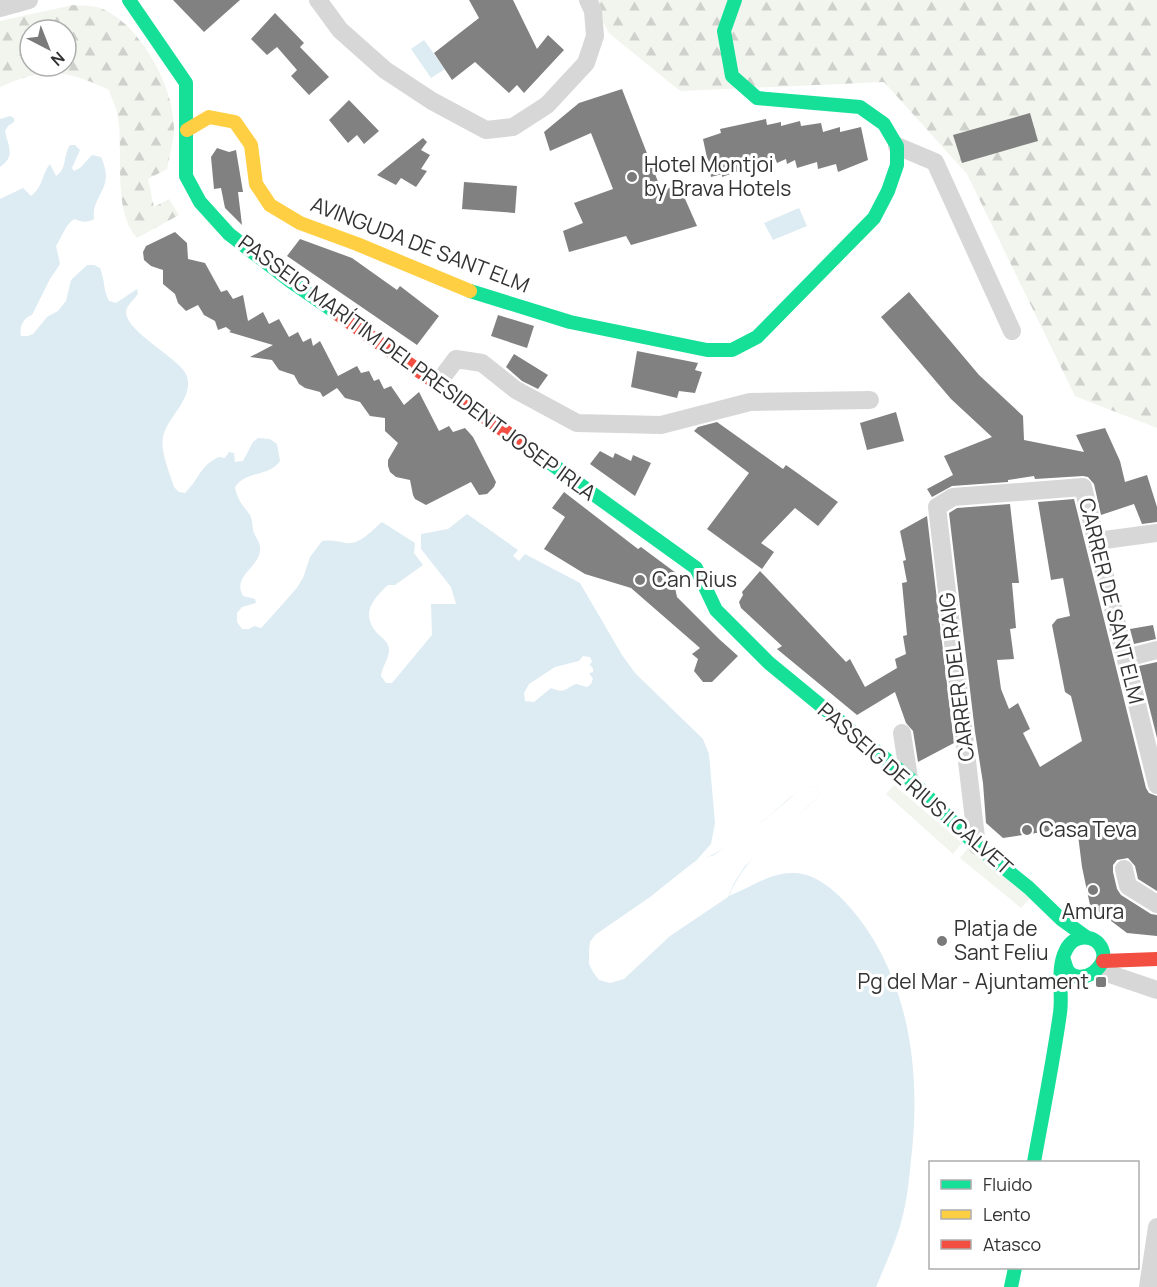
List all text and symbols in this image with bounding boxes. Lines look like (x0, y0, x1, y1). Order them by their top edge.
north arrow (18, 18, 78, 78)
text: N (46, 47, 70, 71)
place label: Hotel Montjoi by Brava Hotels (644, 150, 791, 202)
marker: Hotel Montjoi by Brava Hotels (625, 170, 639, 184)
street label: AVINGUDA DE SANT ELM (307, 189, 534, 299)
street label: PASSEIG MARÍTIM DEL PRESIDENT JOSEP IRLA (233, 228, 602, 507)
street label: CARRER DE SANT ELM (1073, 495, 1151, 707)
place label: Can Rius (652, 565, 737, 593)
marker: Can Rius (633, 573, 647, 587)
street label: CARRER DEL RAIG (932, 591, 980, 763)
street label: PASSEIG DE RIUS I CALVET (812, 696, 1019, 881)
place label: Casa Teva (1039, 815, 1137, 843)
marker: Casa Teva (1020, 823, 1034, 837)
marker: Amura (1086, 883, 1100, 897)
place label: Amura (1062, 897, 1124, 925)
place label: Platja de Sant Feliu (954, 914, 1049, 966)
marker: Platja de Sant Feliu (935, 934, 949, 948)
place label: Pg del Mar - Ajuntament (858, 967, 1089, 995)
marker: Pg del Mar - Ajuntament (1094, 975, 1108, 989)
legend (929, 1161, 1139, 1269)
text: Fluido (983, 1172, 1032, 1196)
text: Lento (983, 1202, 1031, 1226)
text: Atasco (983, 1232, 1041, 1256)

